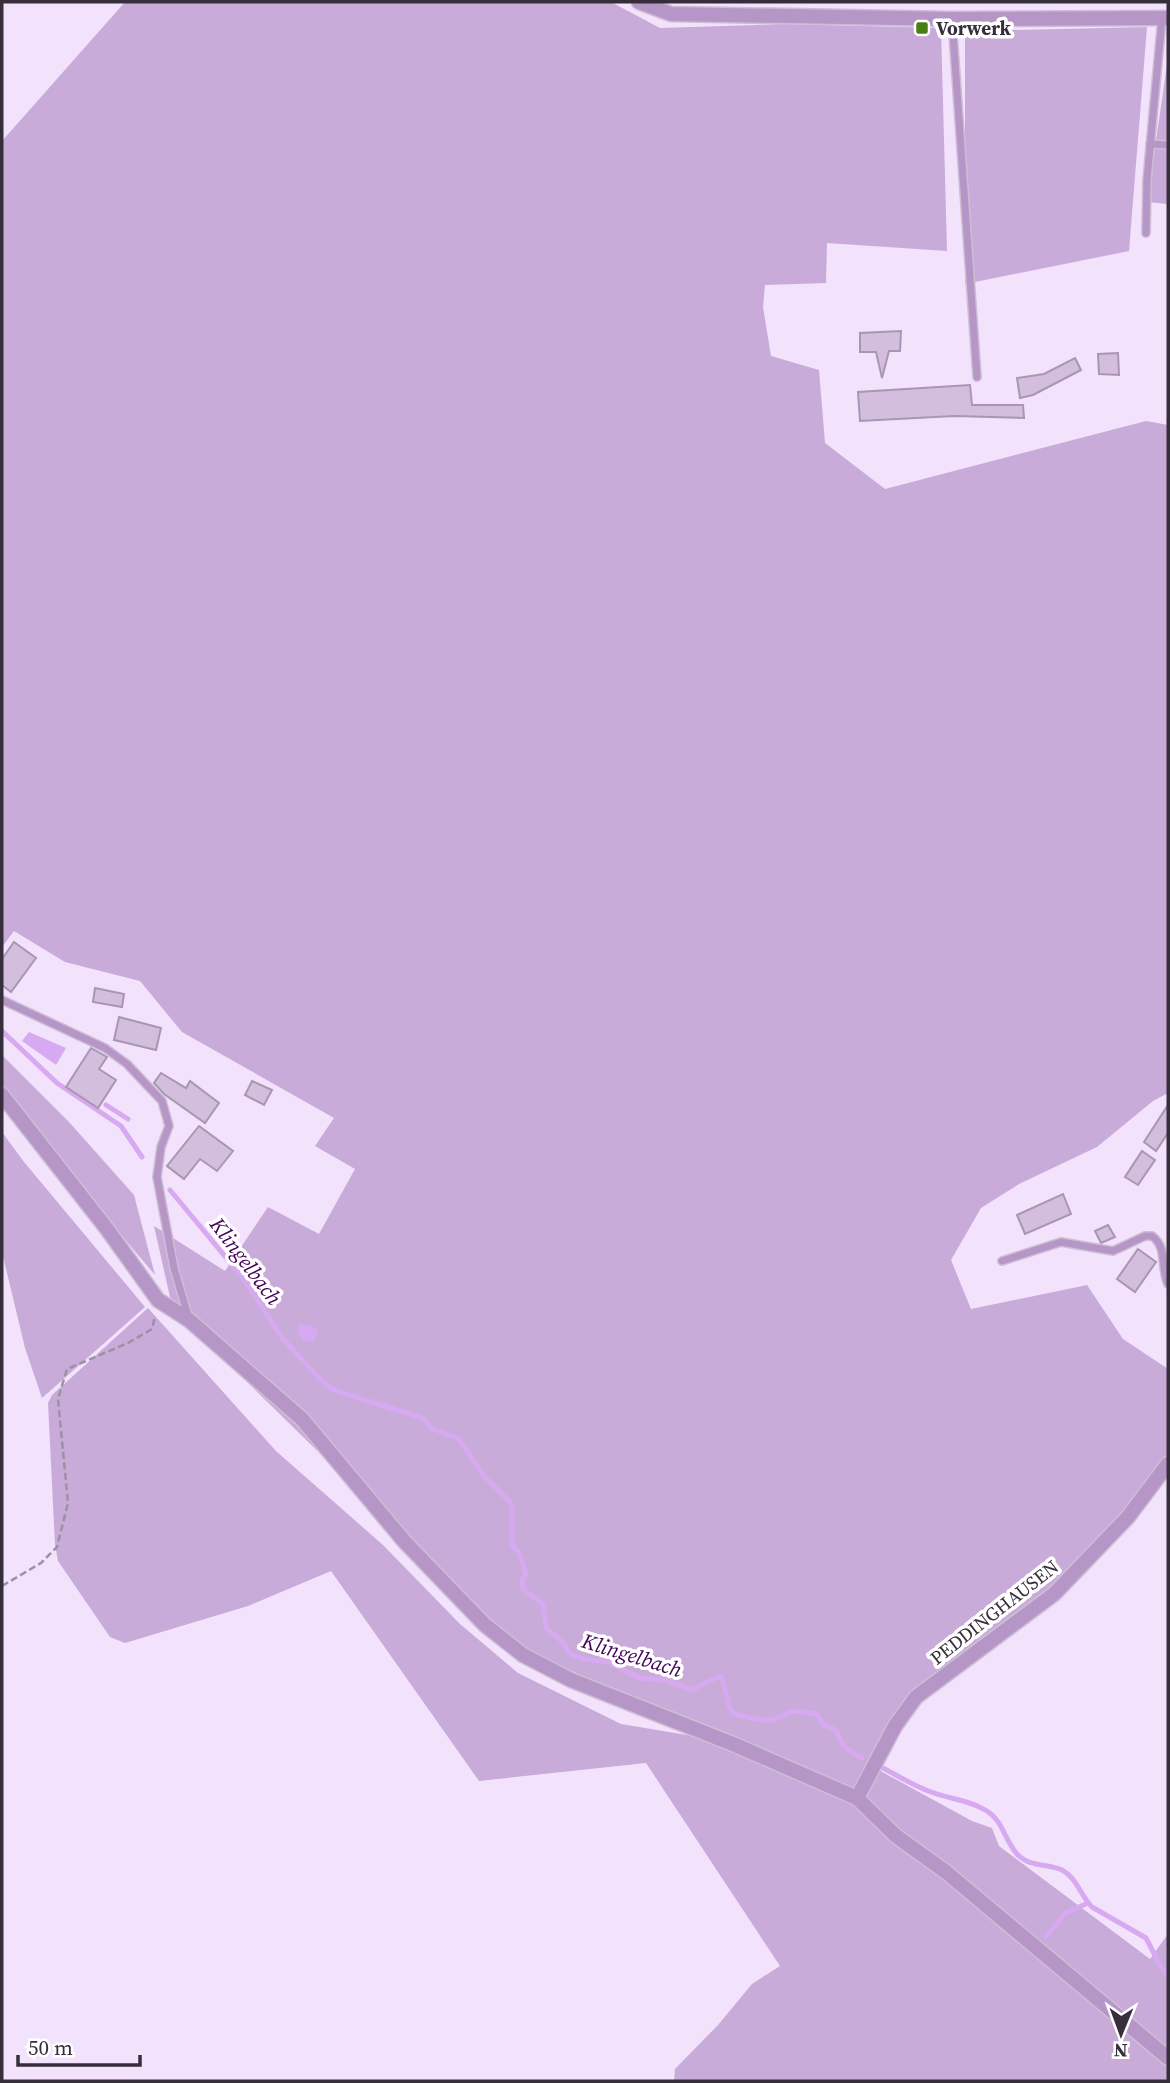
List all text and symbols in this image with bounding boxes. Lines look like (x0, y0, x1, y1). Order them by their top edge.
place label: Vorwerk (936, 15, 1012, 41)
marker: Vorwerk (914, 20, 930, 36)
water label: Klingelbach (203, 1210, 289, 1311)
street label: PEDDINGHAUSEN (924, 1554, 1064, 1670)
water label: Klingelbach (578, 1626, 686, 1684)
north arrow (1086, 1999, 1156, 2069)
scale bar (18, 2024, 140, 2068)
text: 50 m (28, 2033, 73, 2062)
text: N (1113, 2038, 1128, 2064)

